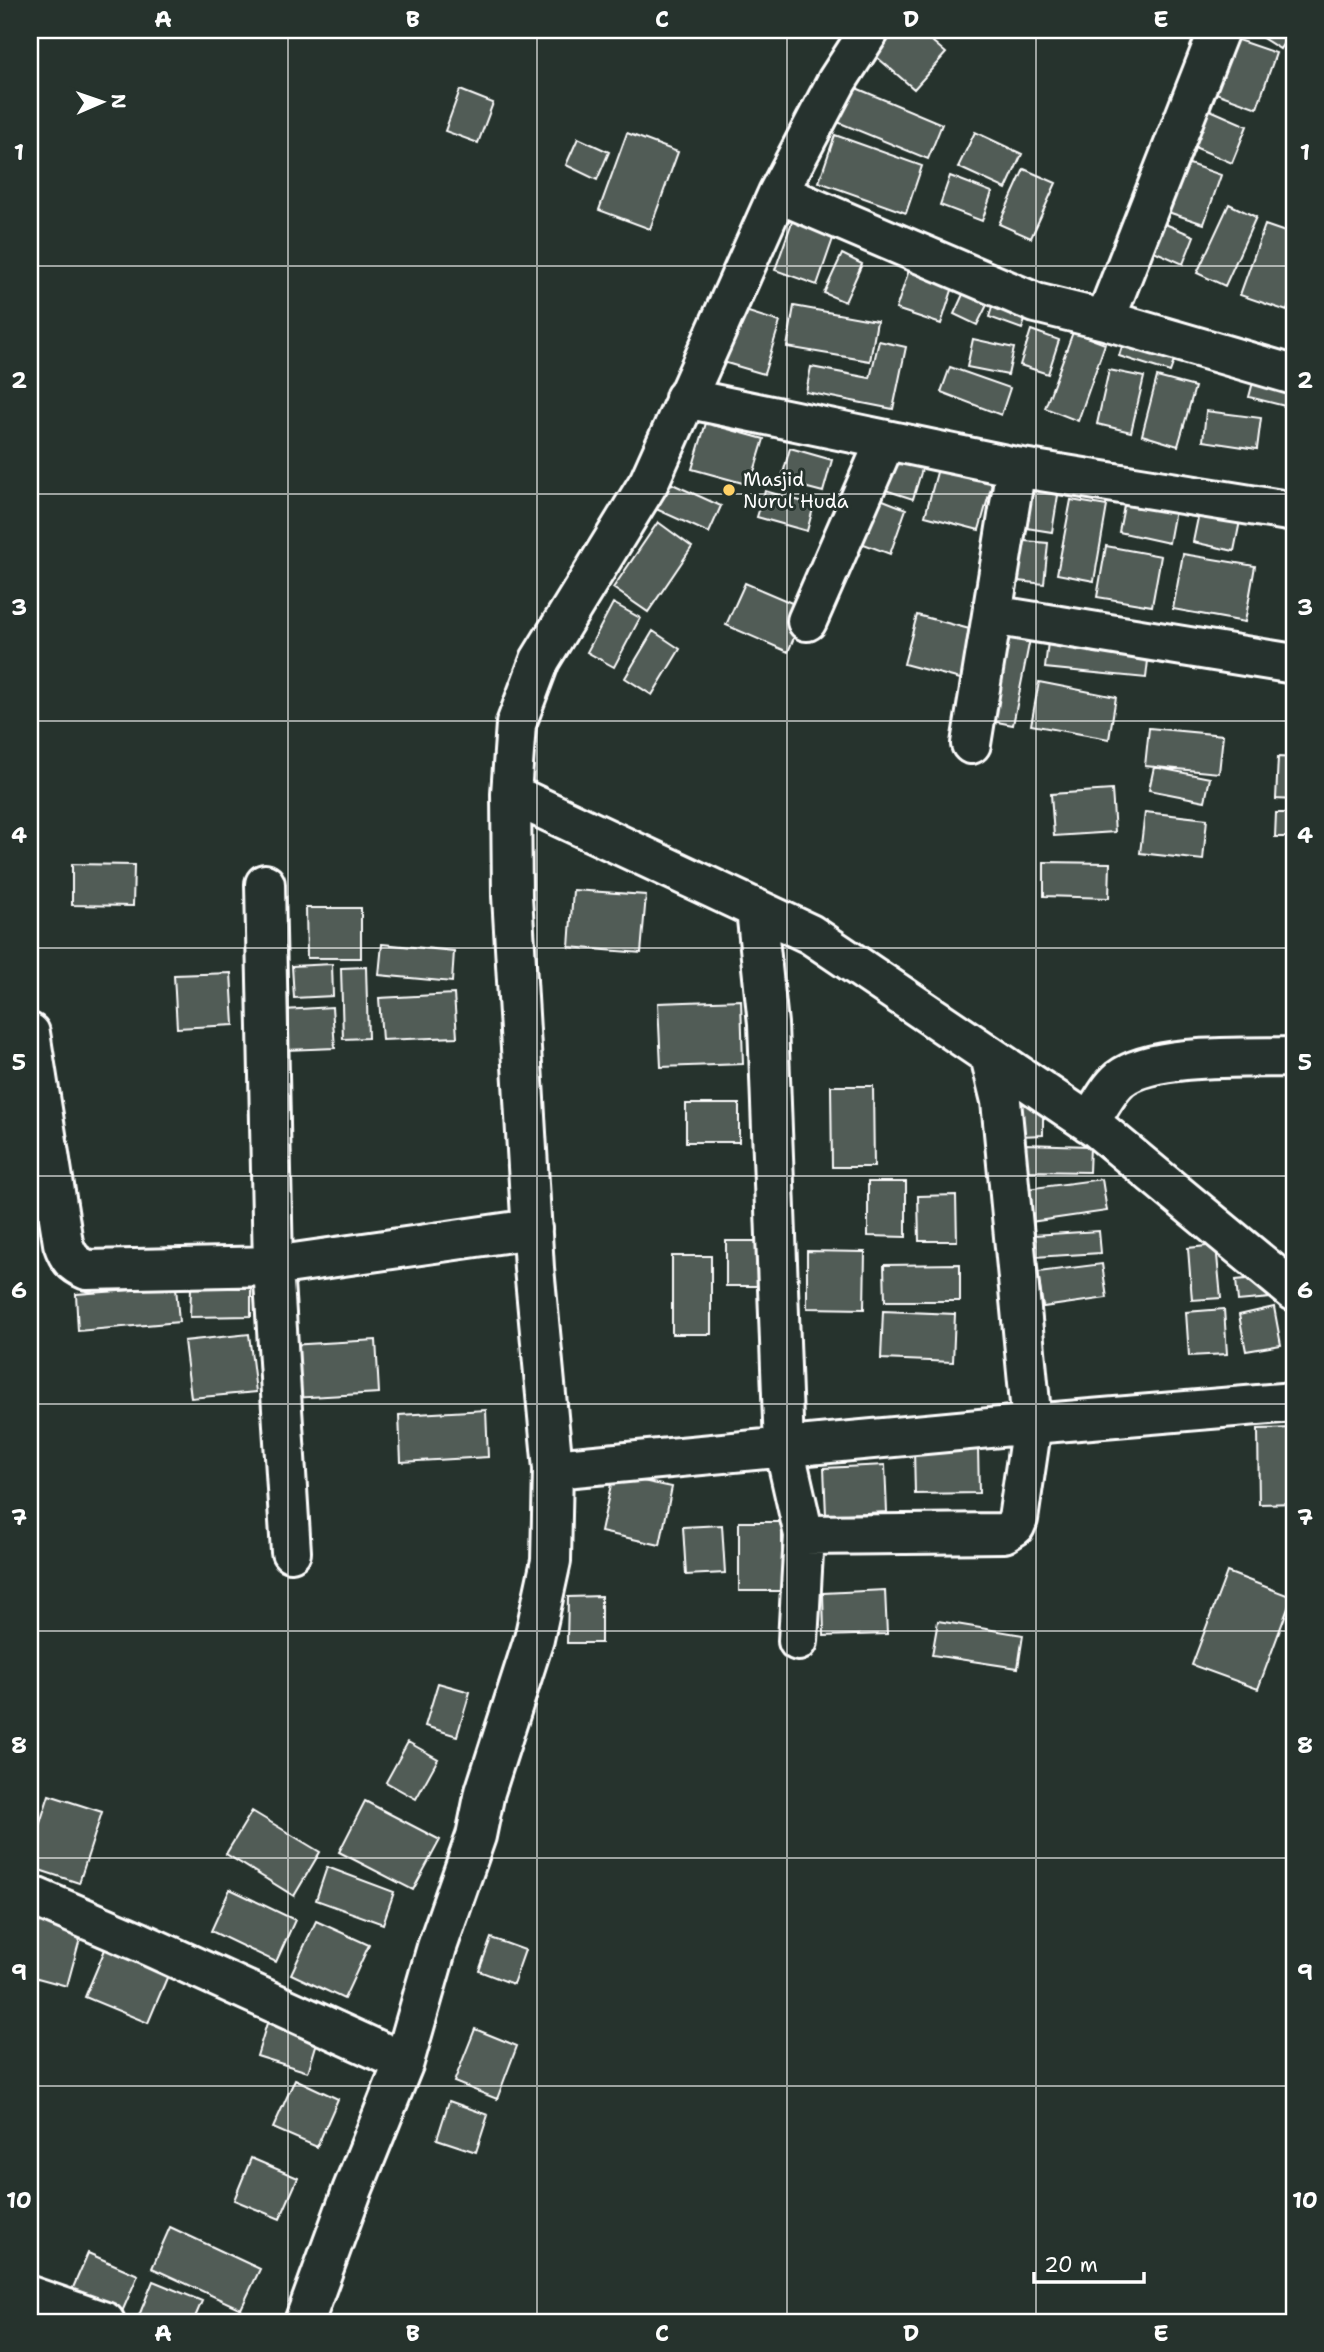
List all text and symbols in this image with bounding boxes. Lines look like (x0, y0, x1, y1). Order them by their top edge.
text: A (154, 4, 172, 34)
text: B (406, 4, 420, 34)
text: C (655, 4, 669, 34)
text: D (903, 4, 919, 34)
text: E (1153, 4, 1169, 34)
north arrow (66, 66, 136, 136)
text: N (106, 93, 131, 109)
text: 1 (14, 137, 24, 167)
text: 1 (1300, 137, 1310, 167)
text: 2 (11, 365, 27, 395)
text: 2 (1297, 365, 1313, 395)
place label: Masjid Nurul Huda (743, 467, 849, 514)
marker: Masjid Nurul Huda (721, 482, 737, 498)
text: 3 (11, 592, 27, 622)
text: 3 (1297, 592, 1313, 622)
text: 4 (11, 820, 27, 850)
text: 4 (1297, 820, 1313, 850)
text: 5 (12, 1047, 26, 1077)
text: 5 (1298, 1047, 1312, 1077)
text: 6 (11, 1275, 27, 1305)
text: 6 (1297, 1275, 1313, 1305)
text: 7 (11, 1502, 27, 1532)
text: 7 (1297, 1502, 1313, 1532)
text: 8 (11, 1730, 27, 1760)
text: 8 (1297, 1730, 1313, 1760)
text: 9 (11, 1957, 27, 1987)
text: 9 (1297, 1957, 1313, 1987)
text: 10 (6, 2185, 32, 2215)
text: 10 (1292, 2185, 1318, 2215)
scale bar (1034, 2240, 1144, 2284)
text: 20 m (1044, 2251, 1098, 2279)
text: A (154, 2318, 172, 2348)
text: B (406, 2318, 420, 2348)
text: C (655, 2318, 669, 2348)
text: D (903, 2318, 919, 2348)
text: E (1153, 2318, 1169, 2348)

